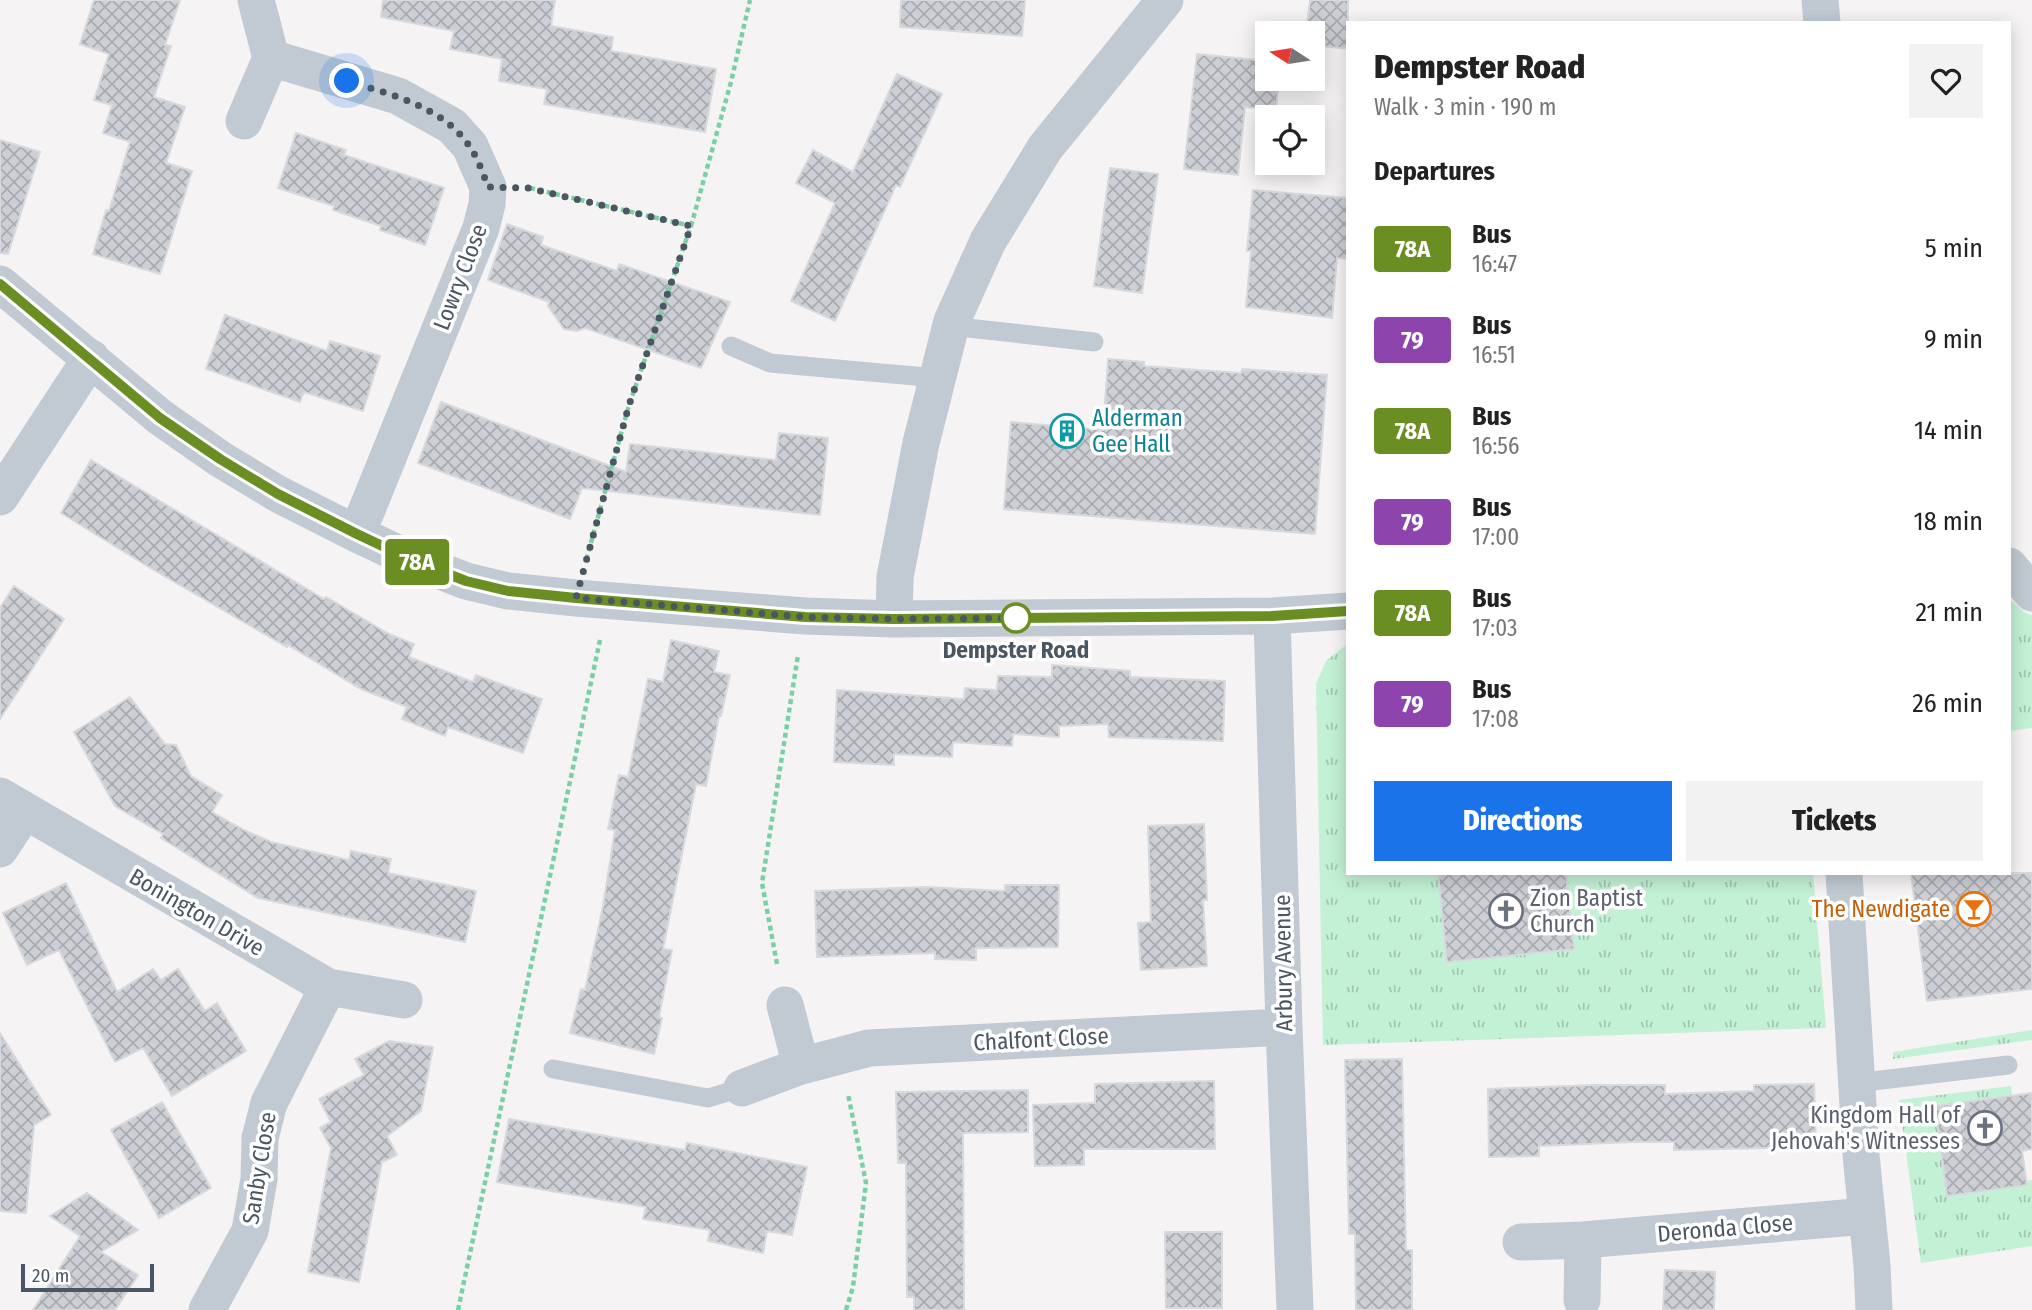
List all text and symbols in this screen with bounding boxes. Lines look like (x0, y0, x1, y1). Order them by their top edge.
north arrow (1255, 21, 1325, 91)
map controls (1255, 21, 1325, 175)
button: heart (1909, 44, 1983, 118)
text: Dempster Road (1374, 47, 1585, 87)
your location (329, 63, 364, 98)
text: Walk · 3 min · 190 m (1374, 93, 1556, 121)
button: locate (1255, 105, 1325, 175)
text: Departures (1374, 156, 1495, 187)
text: Bus (1472, 219, 1511, 250)
street label: Lowry Close (427, 220, 493, 334)
text: 5 min (1925, 233, 1983, 264)
text: 78A (1395, 235, 1430, 263)
text: 16:47 (1472, 250, 1517, 278)
text: Bus (1472, 310, 1511, 341)
text: 9 min (1924, 324, 1983, 355)
text: 79 (1401, 326, 1424, 354)
text: 16:51 (1472, 341, 1516, 369)
text: Bus (1472, 401, 1511, 432)
place label: Alderman Gee Hall (1092, 404, 1183, 458)
building icon: Alderman Gee Hall (1048, 412, 1086, 450)
text: 14 min (1914, 415, 1983, 446)
text: 78A (1395, 417, 1430, 445)
text: 16:56 (1472, 432, 1519, 460)
text: Bus (1472, 492, 1511, 523)
text: 18 min (1914, 506, 1983, 537)
text: 79 (1401, 508, 1424, 536)
text: 17:00 (1472, 523, 1519, 551)
line badge: 78A (377, 539, 457, 585)
text: 78A (399, 548, 435, 576)
text: Bus (1472, 583, 1511, 614)
text: 21 min (1916, 597, 1983, 628)
text: 78A (1395, 599, 1430, 627)
marker: Dempster Road (1001, 603, 1031, 633)
text: 17:03 (1472, 614, 1517, 642)
place label: Dempster Road (943, 636, 1089, 664)
text: Bus (1472, 674, 1511, 705)
text: 26 min (1912, 688, 1983, 719)
text: 79 (1401, 690, 1424, 718)
text: 17:08 (1472, 705, 1519, 733)
button: Directions (1374, 781, 1672, 861)
button: Tickets (1686, 781, 1983, 861)
street label: Bonington Drive (125, 862, 269, 962)
place label: Zion Baptist Church (1530, 884, 1644, 938)
bar icon: The Newdigate (1955, 890, 1993, 928)
church icon: Zion Baptist Church (1487, 892, 1525, 930)
street label: Arbury Avenue (1268, 894, 1298, 1032)
place label: The Newdigate (1812, 895, 1950, 923)
street label: Chalfont Close (973, 1021, 1109, 1057)
place label: Kingdom Hall of Jehovah's Witnesses (1771, 1101, 1962, 1155)
church icon: Kingdom Hall of Jehovah's Witnesses (1966, 1109, 2004, 1147)
street label: Sanby Close (236, 1110, 282, 1226)
street label: Deronda Close (1656, 1208, 1794, 1248)
scale bar (21, 1261, 154, 1293)
text: 20 m (32, 1264, 69, 1287)

